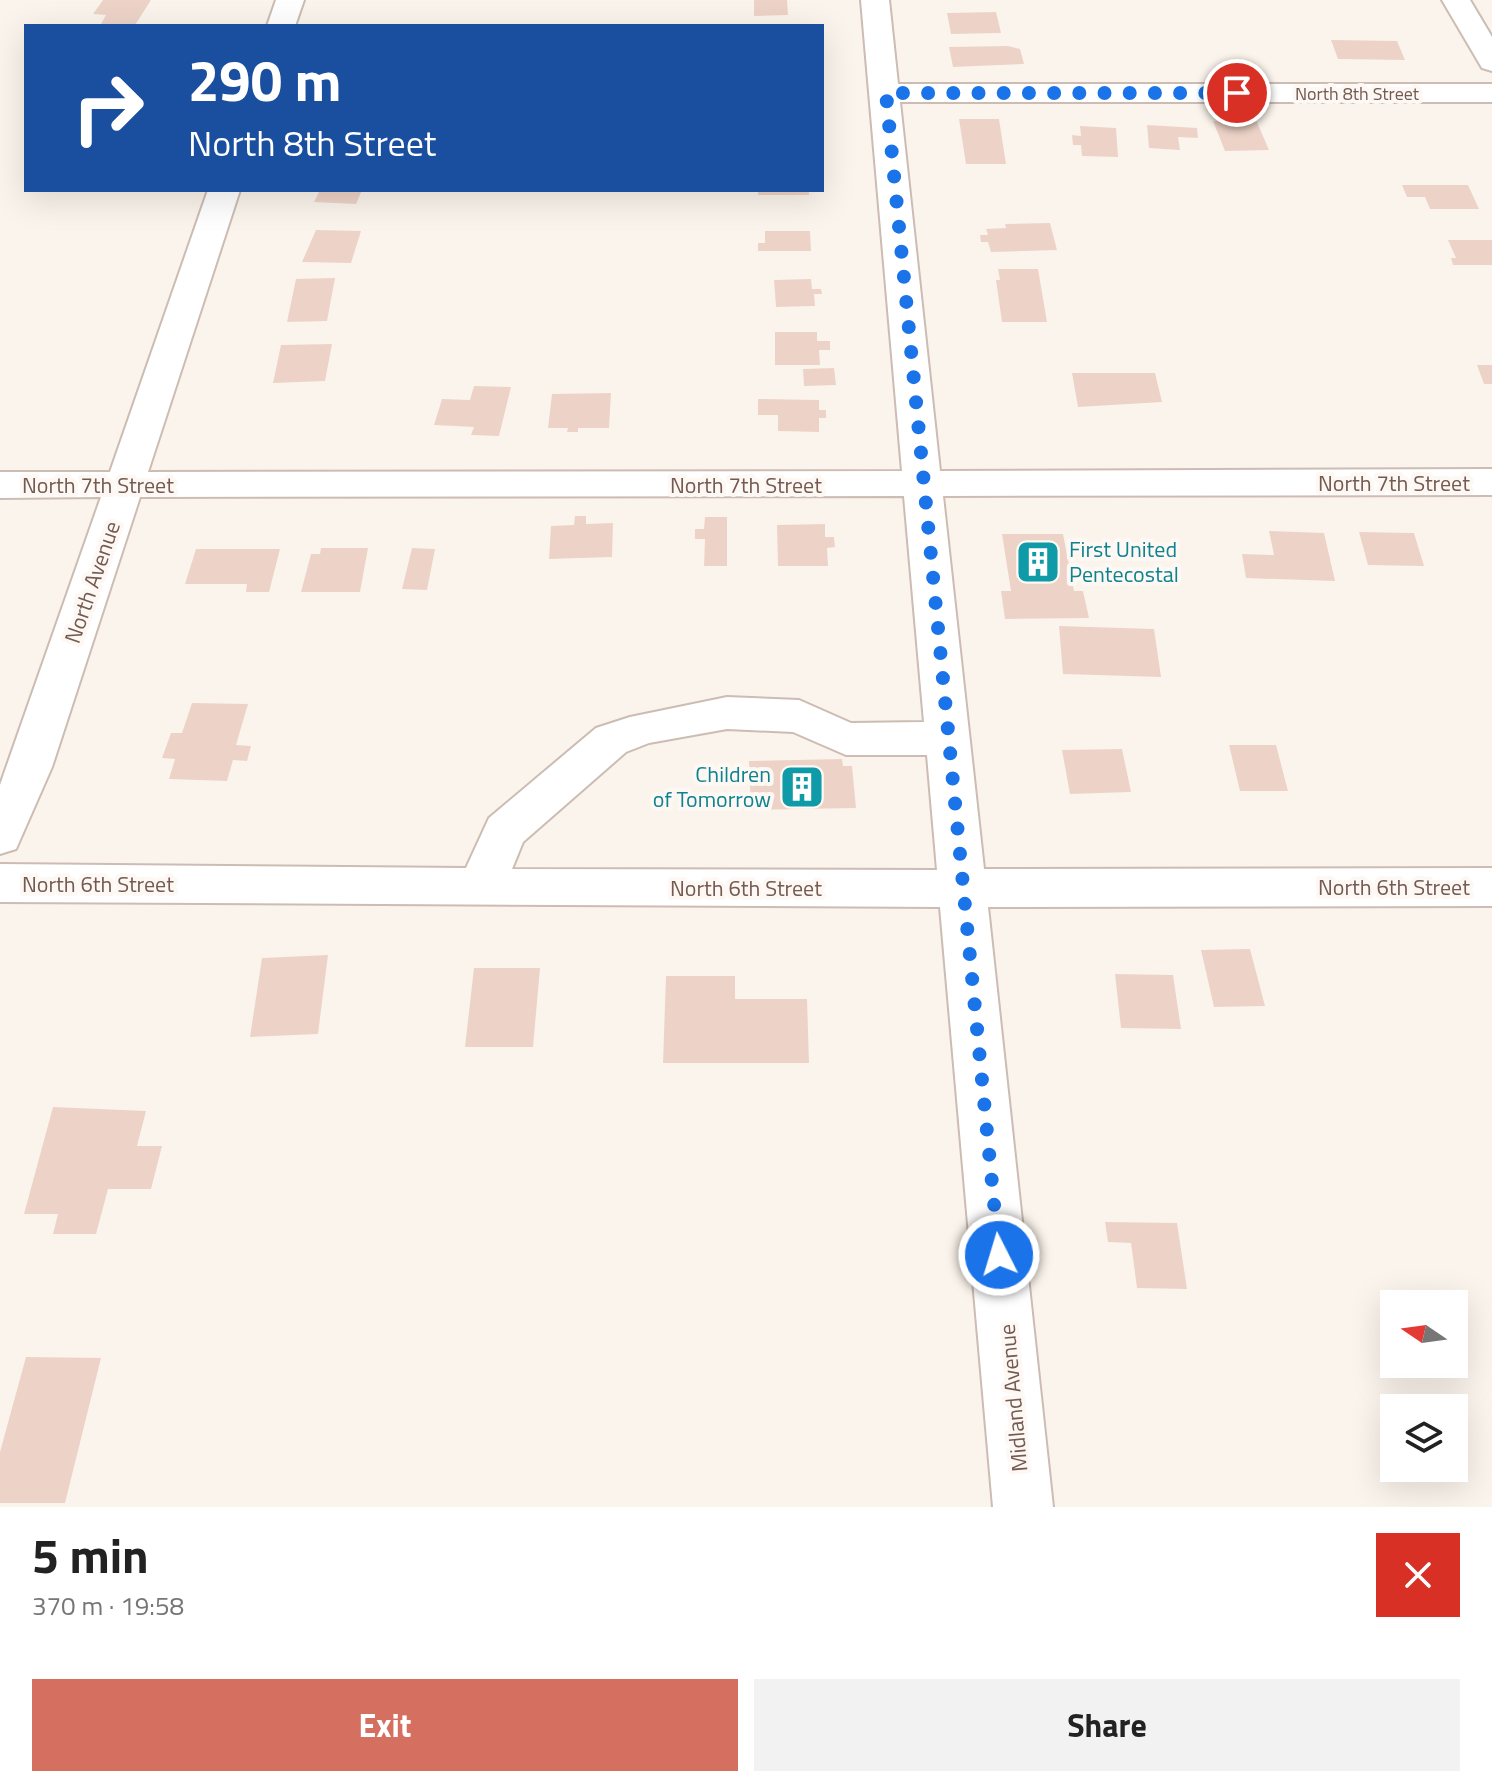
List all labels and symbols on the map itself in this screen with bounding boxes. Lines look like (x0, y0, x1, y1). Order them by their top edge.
pin (1203, 59, 1271, 127)
street label: North 8th Street (1295, 80, 1420, 107)
street label: North 7th Street (1318, 466, 1470, 500)
street label: North 7th Street (22, 468, 174, 502)
street label: North 7th Street (670, 468, 822, 502)
street label: North Avenue (55, 516, 129, 648)
place label: First United Pentecostal (1069, 532, 1179, 591)
building icon: First United Pentecostal (1014, 538, 1062, 586)
place label: Children of Tomorrow (653, 757, 771, 816)
building icon: Children of Tomorrow (778, 763, 826, 811)
street label: North 6th Street (22, 867, 174, 901)
street label: North 6th Street (1318, 870, 1470, 904)
street label: North 6th Street (670, 871, 822, 905)
position arrow (957, 1213, 1041, 1297)
north arrow (1380, 1290, 1468, 1378)
street label: Midland Avenue (990, 1323, 1036, 1473)

